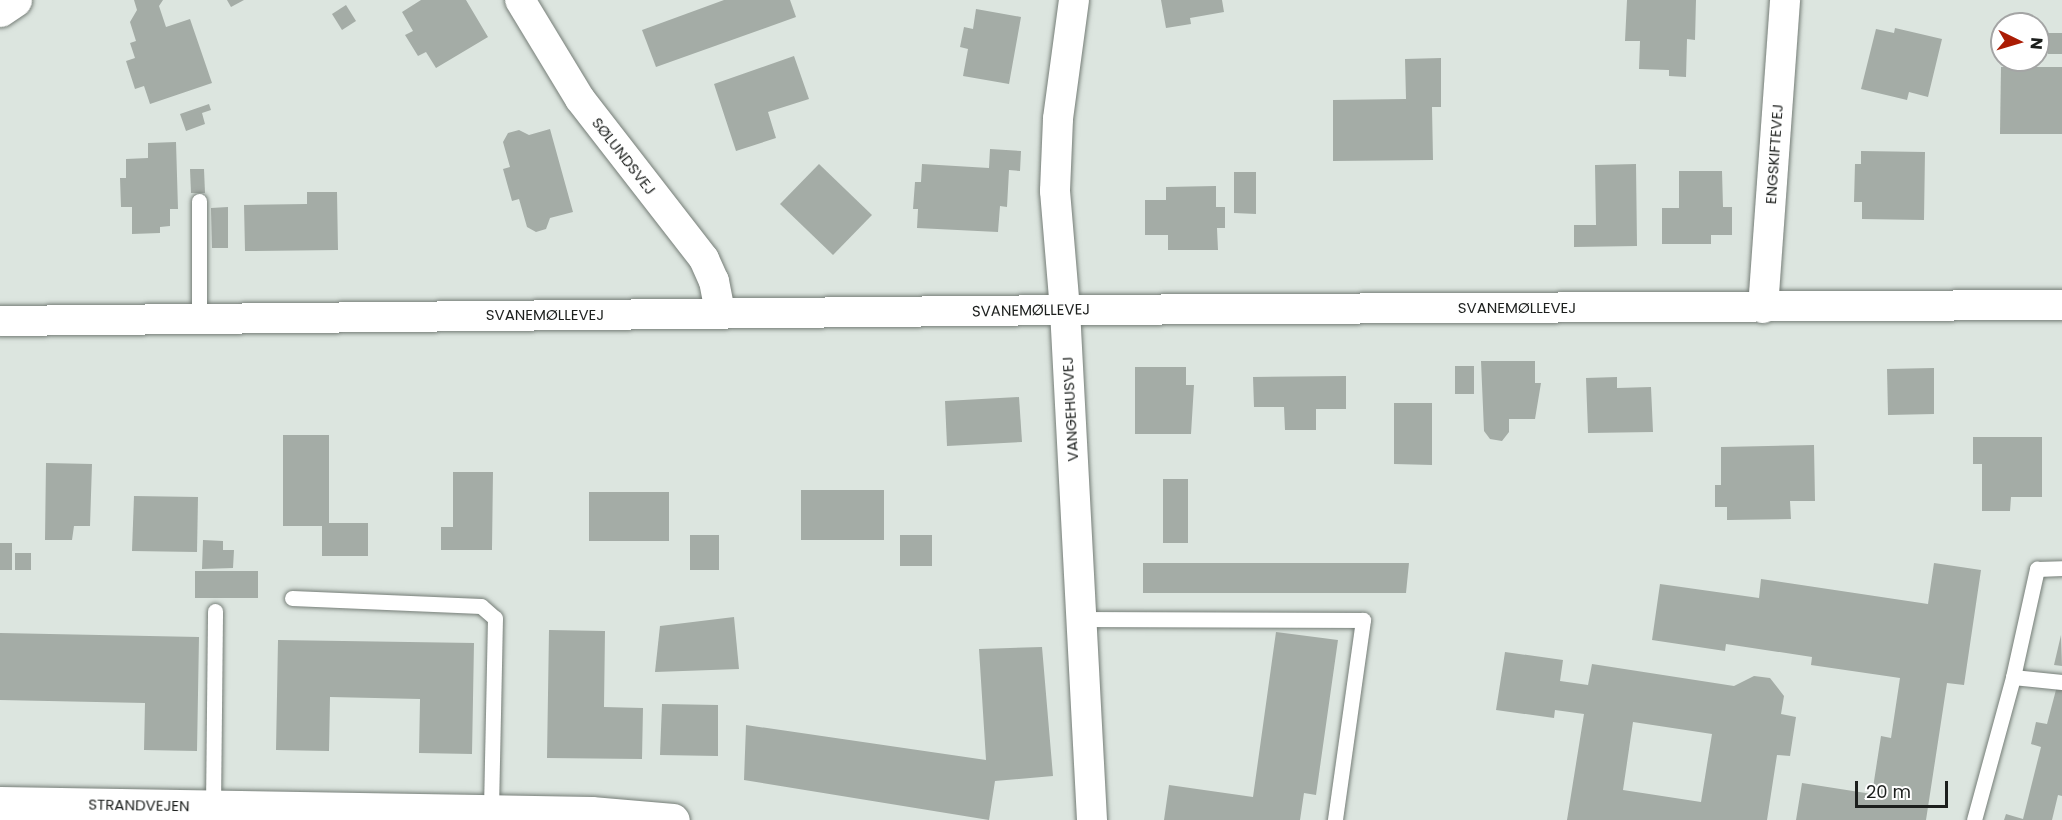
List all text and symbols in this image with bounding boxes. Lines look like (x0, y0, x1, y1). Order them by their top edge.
north arrow (1990, 12, 2050, 72)
text: N (2024, 36, 2048, 50)
street label: ENGSKIFTEVEJ (1762, 103, 1786, 205)
street label: SØLUNDSVEJ (588, 114, 660, 198)
street label: SVANEMØLLEVEJ (1458, 299, 1576, 317)
street label: SVANEMØLLEVEJ (972, 300, 1090, 320)
street label: SVANEMØLLEVEJ (486, 306, 604, 324)
street label: VANGEHUSVEJ (1058, 356, 1082, 462)
scale bar (1858, 769, 1951, 807)
text: 20 m (1866, 779, 1911, 804)
street label: STRANDVEJEN (88, 795, 190, 815)

